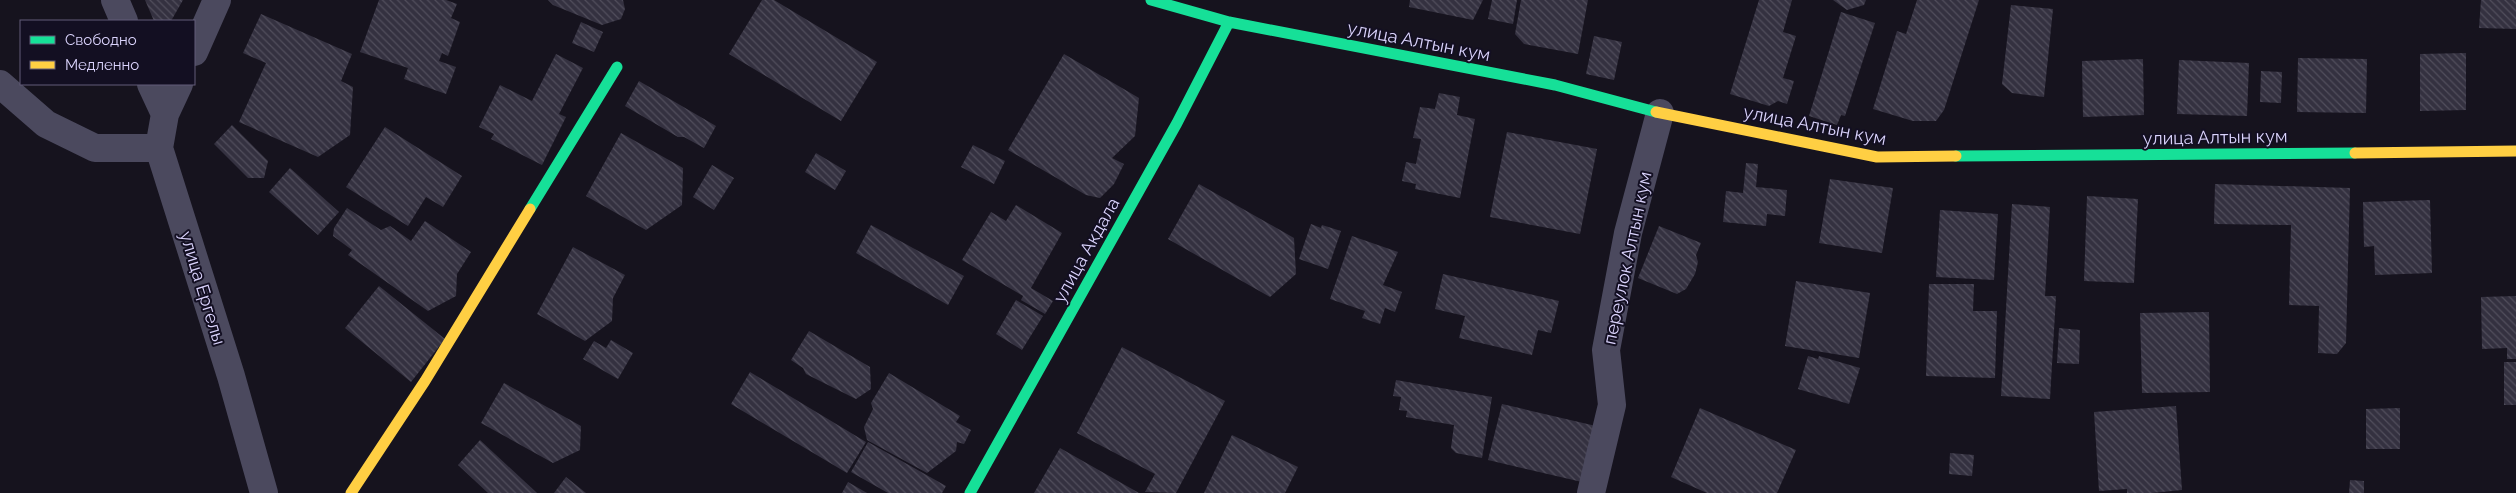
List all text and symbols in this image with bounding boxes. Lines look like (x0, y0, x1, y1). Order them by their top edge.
street label: улица Алтын кум (1346, 17, 1492, 65)
legend (20, 20, 195, 85)
text: Свободно (65, 31, 137, 49)
text: Медленно (65, 56, 139, 74)
street label: улица Алтын кум (1742, 101, 1888, 149)
street label: улица Алтын кум (2142, 125, 2288, 149)
street label: переулок Алтын кум (1598, 170, 1656, 346)
street label: улица Акдала (1049, 194, 1123, 306)
street label: улица Ергелы (176, 229, 230, 347)

